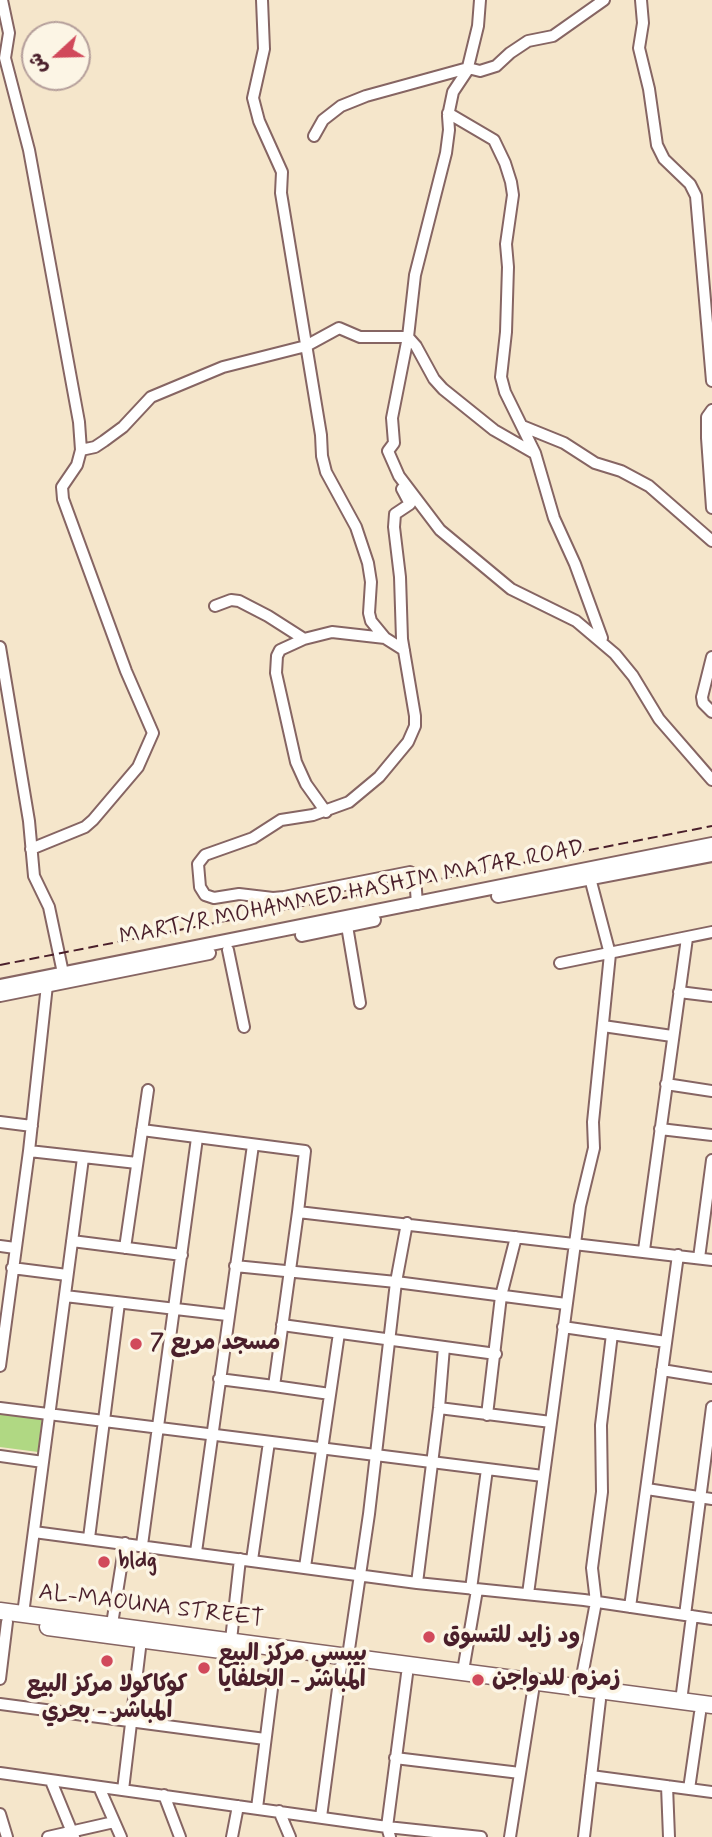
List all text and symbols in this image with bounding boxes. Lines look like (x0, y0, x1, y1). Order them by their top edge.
north arrow (21, 21, 91, 91)
text: ش (22, 49, 53, 78)
street label: MARTYR MOHAMMED HASHIM MATAR ROAD (117, 835, 587, 953)
place label: مسجد مربع 7 (150, 1330, 280, 1358)
marker: مسجد مربع 7 (128, 1336, 144, 1352)
place label: bldg (118, 1548, 157, 1576)
marker: bldg (96, 1554, 112, 1570)
street label: AL-MAOUNA STREET (37, 1579, 265, 1635)
place label: ود زايد للتسوق (443, 1623, 580, 1651)
marker: ود زايد للتسوق (421, 1629, 437, 1645)
place label: بيبسي مركز البيع المباشر - الحلفايا (218, 1641, 367, 1695)
marker: كوكاكولا مركز البيع المباشر - بحري (99, 1653, 115, 1669)
marker: بيبسي مركز البيع المباشر - الحلفايا (196, 1660, 212, 1676)
place label: زمزم للدواجن (492, 1666, 620, 1694)
place label: كوكاكولا مركز البيع المباشر - بحري (26, 1672, 188, 1726)
marker: زمزم للدواجن (470, 1672, 486, 1688)

